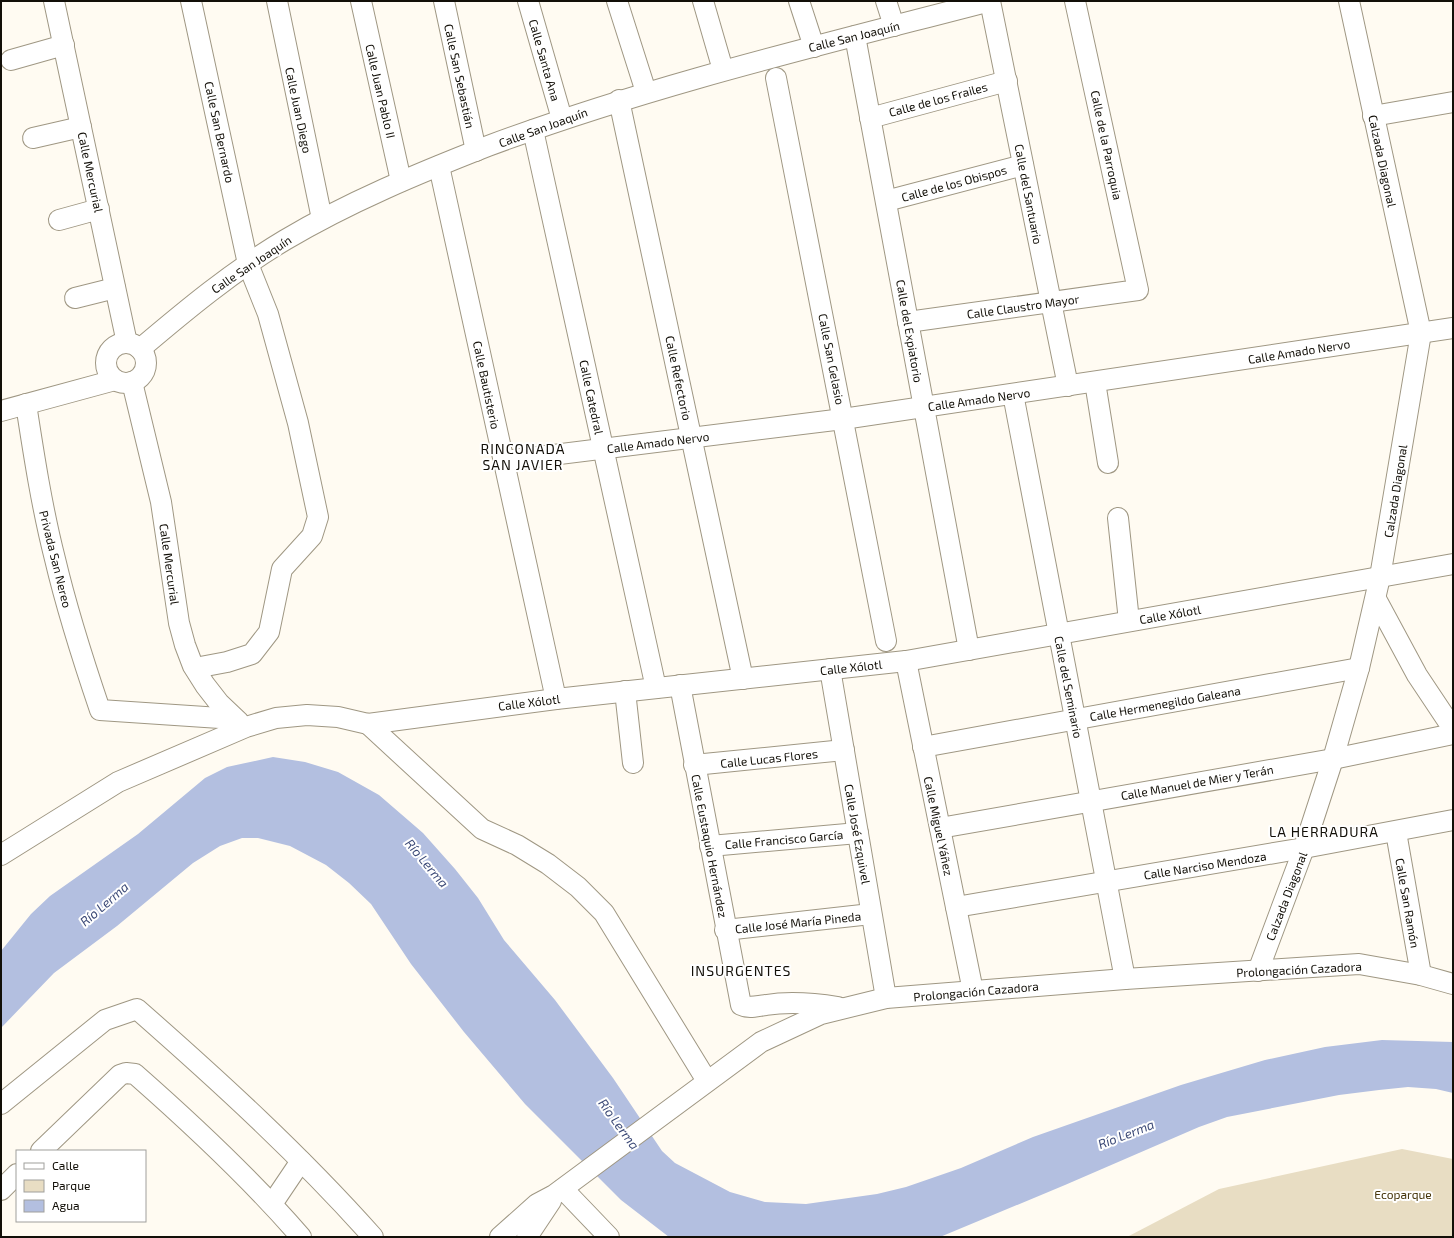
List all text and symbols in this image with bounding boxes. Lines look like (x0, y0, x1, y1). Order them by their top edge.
street label: Calle Santa Ana (527, 17, 563, 103)
street label: Calle San Joaquín (807, 18, 901, 54)
street label: Calle San Sebastián (442, 22, 478, 130)
street label: Calle Juan Pablo II (363, 42, 399, 140)
street label: Calle Juan Diego (283, 66, 315, 154)
street label: Calle de los Frailes (887, 79, 989, 119)
street label: Calle San Bernardo (202, 80, 238, 184)
street label: Calle de la Parroquia (1089, 89, 1125, 201)
street label: Calle San Joaquín (497, 104, 589, 150)
street label: Calzada Diagonal (1366, 114, 1400, 209)
street label: Calle Mercurial (76, 130, 106, 214)
street label: Calle del Santuario (1012, 143, 1046, 245)
street label: Calle de los Obispos (900, 162, 1008, 204)
street label: Calle San Joaquín (208, 232, 294, 296)
street label: Calle del Expiatorio (894, 278, 926, 384)
street label: Calle Claustro Mayor (966, 291, 1080, 321)
street label: Calle San Gelasio (816, 312, 848, 406)
street label: Calle Refectorio (663, 334, 695, 422)
street label: Calle Amado Nervo (1247, 336, 1351, 366)
street label: Calle Bautisterio (471, 340, 503, 431)
street label: Calle Catedral (577, 358, 607, 436)
street label: Calle Amado Nervo (927, 385, 1031, 413)
street label: Calle Amado Nervo (606, 429, 710, 455)
district label: RINCONADA SAN JAVIER (481, 440, 565, 473)
street label: Calzada Diagonal (1381, 443, 1409, 539)
street label: Privada San Nereo (37, 509, 75, 609)
street label: Calle Mercurial (157, 522, 183, 606)
street label: Calle Xólotl (1138, 602, 1202, 626)
street label: Calle del Seminario (1052, 635, 1086, 739)
street label: Calle Xólotl (819, 657, 883, 677)
street label: Calle Hermenegildo Galeana (1088, 683, 1242, 723)
street label: Calle Xólotl (497, 691, 561, 713)
street label: Calle Lucas Flores (720, 746, 818, 770)
street label: Calle Manuel de Mier y Terán (1120, 762, 1274, 802)
street label: Calle Eustaquio Hernández (689, 773, 731, 919)
street label: Calle Miguel Yáñez (922, 775, 956, 877)
street label: Calle José Ezquivel (842, 783, 874, 886)
district label: LA HERRADURA (1269, 823, 1379, 840)
street label: Calle Francisco García (724, 827, 844, 851)
water label: Río Lerma (402, 835, 452, 891)
street label: Calle Narciso Mendoza (1143, 848, 1267, 882)
street label: Calzada Diagonal (1263, 849, 1310, 942)
street label: Calle San Ramón (1393, 857, 1423, 949)
water label: Río Lerma (77, 879, 131, 929)
street label: Calle José María Pineda (734, 908, 862, 936)
street label: Prolongación Cazadora (1236, 959, 1362, 979)
district label: INSURGENTES (691, 962, 791, 979)
street label: Prolongación Cazadora (913, 979, 1039, 1003)
water label: Río Lerma (595, 1095, 643, 1153)
water label: Río Lerma (1096, 1116, 1156, 1152)
legend (16, 1150, 146, 1222)
text: Calle (52, 1158, 79, 1172)
text: Parque (52, 1178, 90, 1192)
park label: Ecoparque (1374, 1187, 1432, 1201)
text: Agua (52, 1198, 80, 1212)

